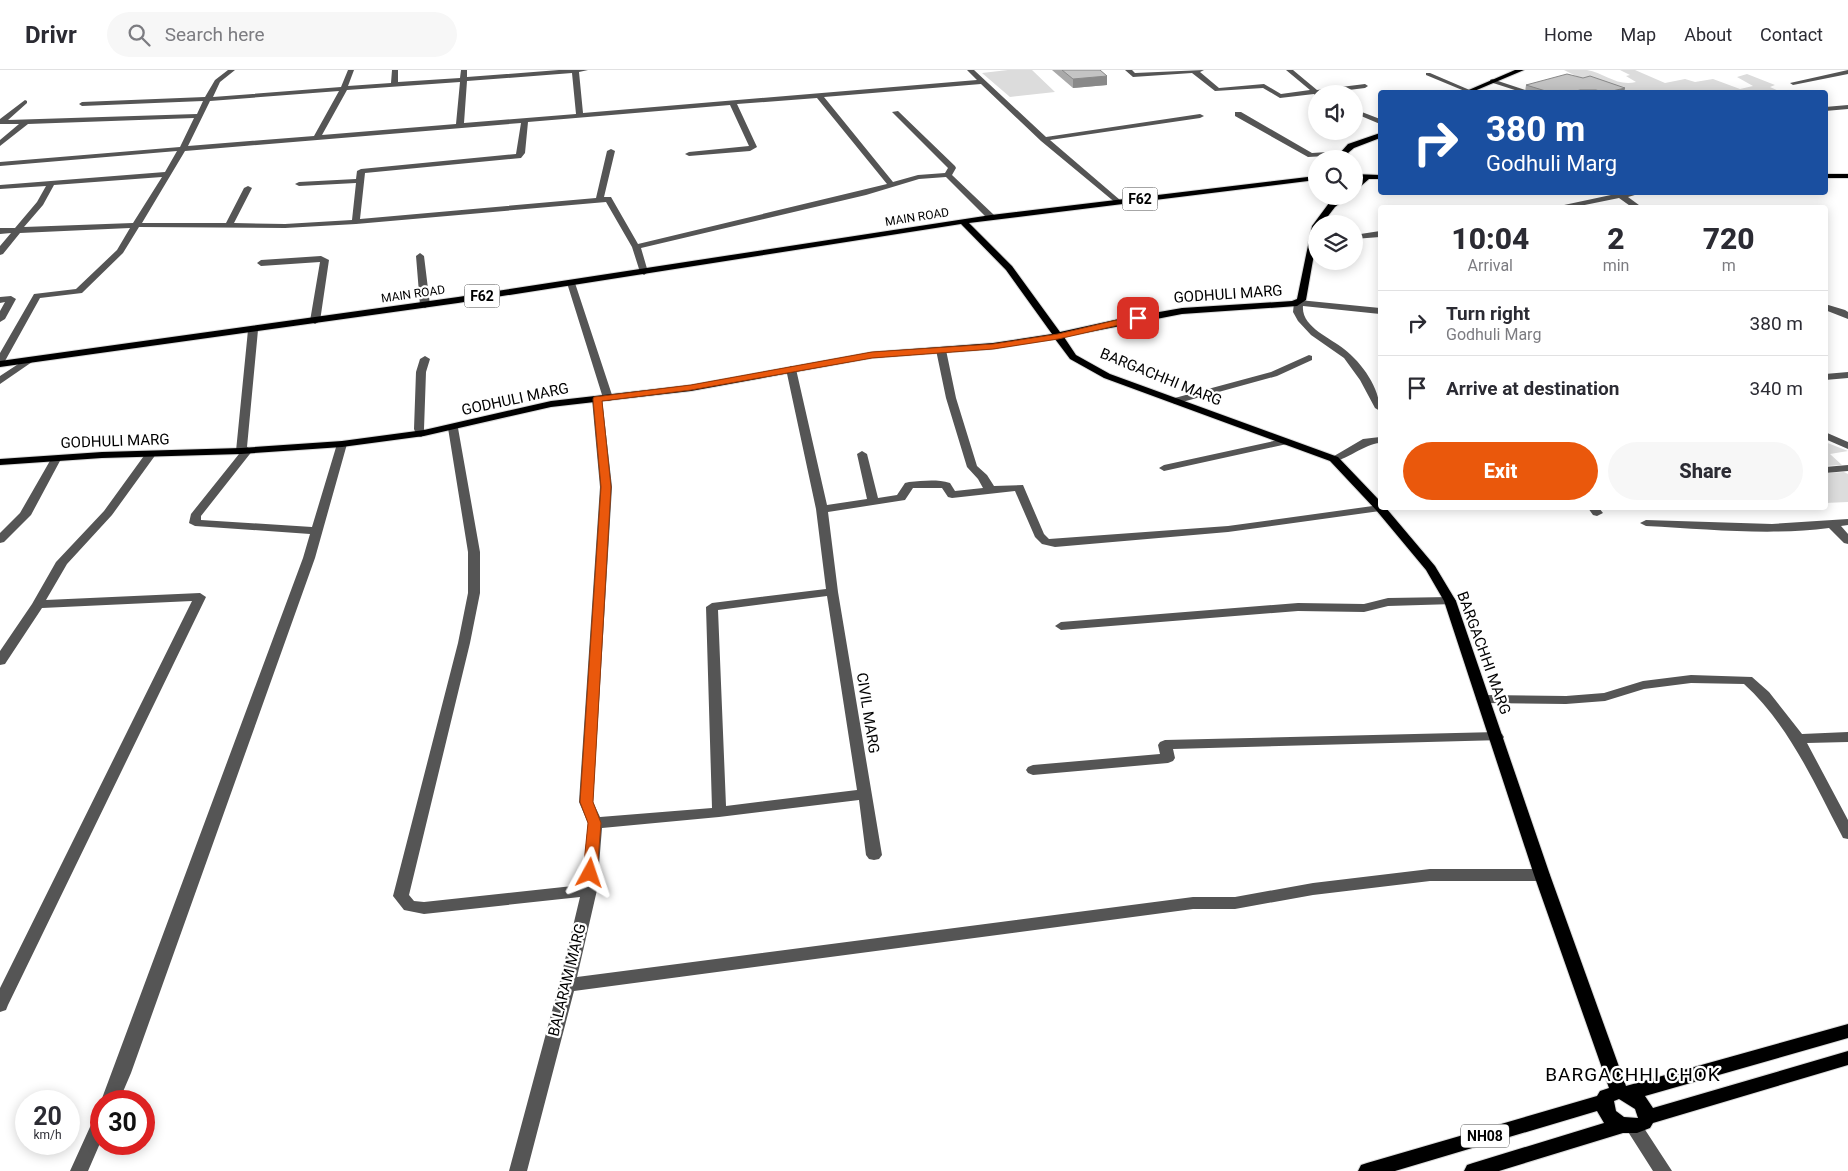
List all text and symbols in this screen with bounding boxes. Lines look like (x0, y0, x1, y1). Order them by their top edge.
search box (107, 12, 457, 57)
text: Drivr (25, 21, 77, 49)
icon: search (125, 21, 153, 49)
text: Search here (165, 23, 265, 46)
text: Home (1544, 24, 1593, 45)
text: Map (1621, 24, 1656, 45)
text: About (1684, 24, 1732, 45)
text: Contact (1760, 24, 1823, 45)
map controls (1308, 85, 1363, 270)
button: sound (1308, 85, 1363, 140)
text: 380 m (1486, 109, 1585, 150)
icon: right (1403, 110, 1468, 175)
button: search (1308, 150, 1363, 205)
text: Godhuli Marg (1486, 151, 1617, 176)
road number: F62 (1122, 188, 1158, 210)
street label: MAIN ROAD (884, 205, 950, 229)
button: layers (1308, 215, 1363, 270)
text: 10:04 (1451, 221, 1529, 256)
text: 2 (1607, 221, 1625, 256)
text: 720 (1703, 221, 1755, 256)
text: Arrival (1468, 256, 1513, 275)
text: min (1603, 256, 1629, 275)
text: m (1722, 256, 1736, 275)
street label: GODHULI MARG (1173, 281, 1283, 307)
street label: MAIN ROAD (380, 283, 446, 305)
road number: F62 (464, 285, 500, 308)
pin (1117, 297, 1159, 339)
text: Turn right (1446, 302, 1530, 325)
icon: arrive (1124, 304, 1152, 332)
icon: right (1403, 309, 1431, 337)
text: 380 m (1750, 312, 1803, 335)
text: Godhuli Marg (1446, 325, 1541, 344)
street label: BARGACHHI MARG (1097, 344, 1225, 410)
icon: arrive (1403, 374, 1431, 402)
text: Arrive at destination (1446, 377, 1619, 400)
text: 340 m (1750, 377, 1803, 400)
street label: GODHULI MARG (460, 379, 570, 419)
street label: GODHULI MARG (60, 430, 170, 452)
button: Exit (1403, 442, 1598, 500)
button: Share (1608, 442, 1803, 500)
street label: BARGACHHI MARG (1453, 589, 1515, 717)
street label: CIVIL MARG (853, 671, 883, 755)
position arrow (563, 846, 615, 898)
street label: BALARAM MARG (544, 922, 590, 1038)
district label: BARGACHHI CHOK (1545, 1063, 1721, 1086)
speed limit sign: 30 (90, 1090, 155, 1155)
text: 20 (33, 1102, 62, 1131)
road number: NH08 (1461, 1124, 1509, 1148)
text: km/h (33, 1128, 62, 1142)

